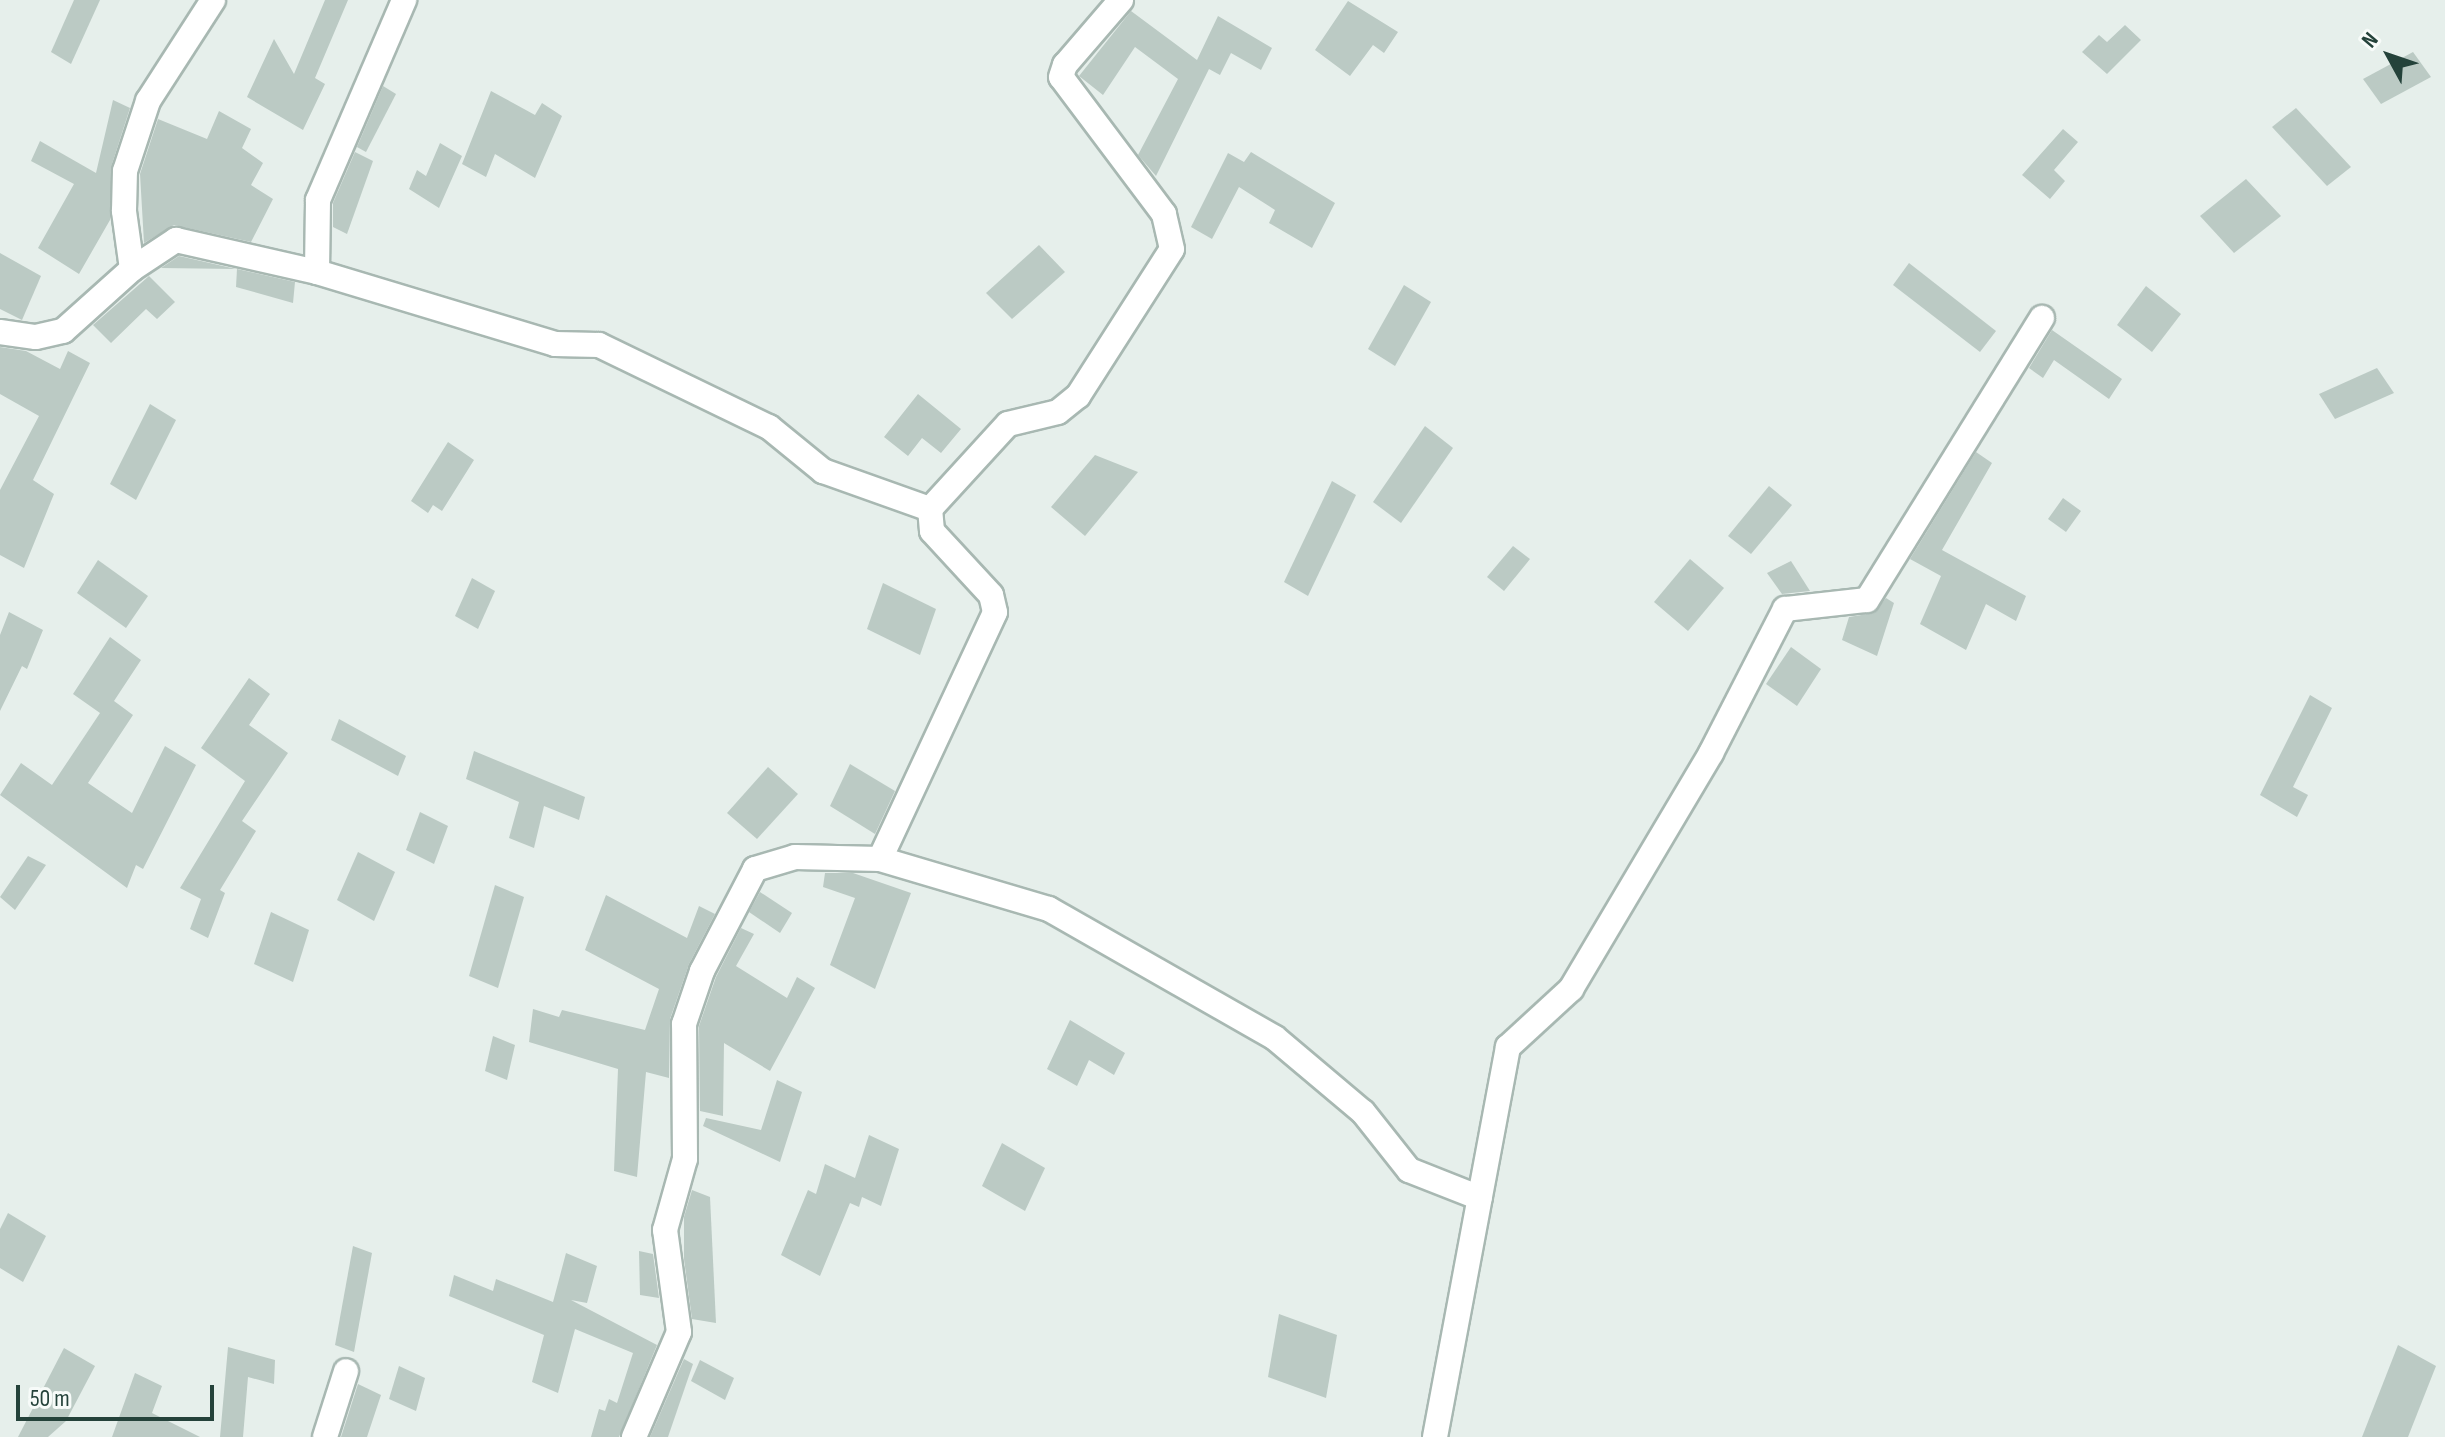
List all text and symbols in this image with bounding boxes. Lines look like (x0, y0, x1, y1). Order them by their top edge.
north arrow (2349, 16, 2429, 96)
text: N (2356, 27, 2384, 53)
scale bar (20, 1369, 218, 1419)
text: 50 m (30, 1384, 70, 1413)

